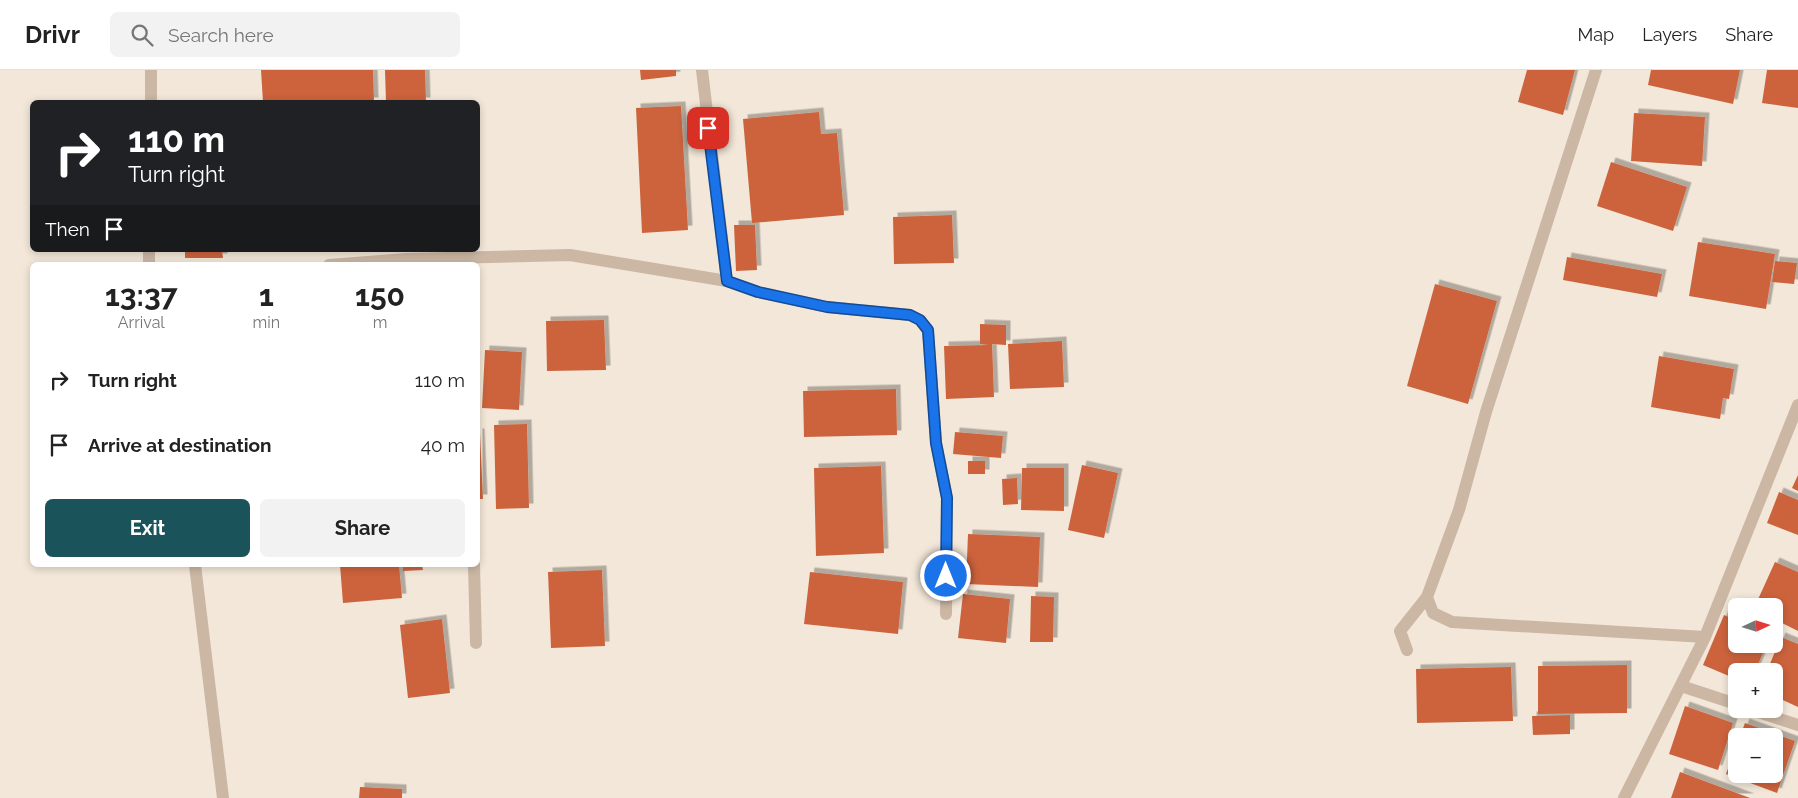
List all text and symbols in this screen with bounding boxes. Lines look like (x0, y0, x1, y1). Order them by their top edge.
search box (110, 12, 460, 57)
text: Drivr (25, 20, 80, 49)
icon: search (128, 21, 156, 49)
text: Search here (168, 24, 274, 46)
text: Map (1578, 24, 1614, 45)
text: Layers (1642, 24, 1697, 45)
text: Share (1725, 24, 1773, 45)
pin (687, 107, 729, 149)
icon: arrive (694, 114, 722, 142)
text: 110 m (128, 119, 225, 160)
icon: right (45, 120, 110, 185)
text: Turn right (128, 161, 225, 187)
icon: arrive (100, 215, 128, 243)
text: Then (45, 218, 90, 240)
text: 13:37 (105, 278, 178, 313)
text: 1 (259, 278, 274, 313)
text: 150 (355, 278, 405, 313)
text: Arrival (118, 313, 165, 332)
text: min (253, 313, 280, 332)
text: m (373, 313, 387, 332)
icon: right (45, 366, 73, 394)
text: Turn right (88, 369, 177, 391)
text: 110 m (415, 369, 465, 391)
icon: arrive (45, 431, 73, 459)
text: Arrive at destination (88, 434, 272, 456)
text: 40 m (421, 434, 465, 456)
button: Exit (45, 499, 250, 557)
button: Share (260, 499, 465, 557)
position arrow (919, 549, 971, 601)
north arrow (1728, 598, 1782, 652)
map controls (1728, 598, 1783, 783)
button: + (1728, 663, 1783, 718)
button: − (1728, 728, 1783, 783)

